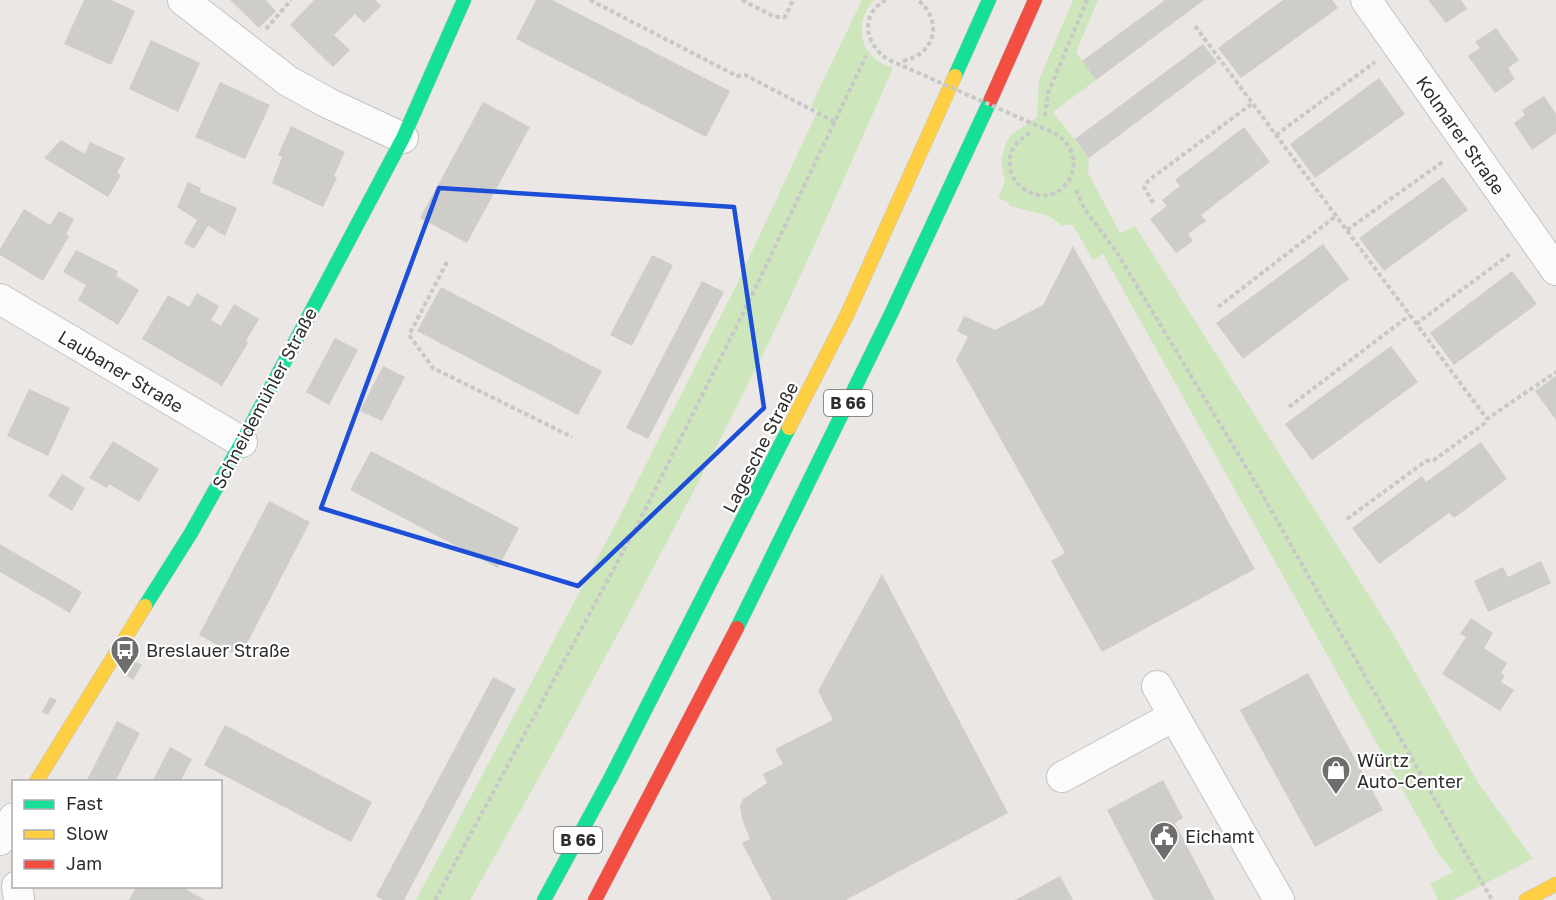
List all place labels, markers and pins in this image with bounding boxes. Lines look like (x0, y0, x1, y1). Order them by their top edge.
bus stop icon: Breslauer Straße (109, 634, 141, 676)
place label: Breslauer Straße (146, 639, 290, 661)
place label: Würtz Auto-Center (1357, 749, 1463, 792)
shop icon: Würtz Auto-Center (1320, 754, 1352, 796)
public building icon: Eichamt (1148, 820, 1180, 862)
place label: Eichamt (1185, 825, 1255, 847)

